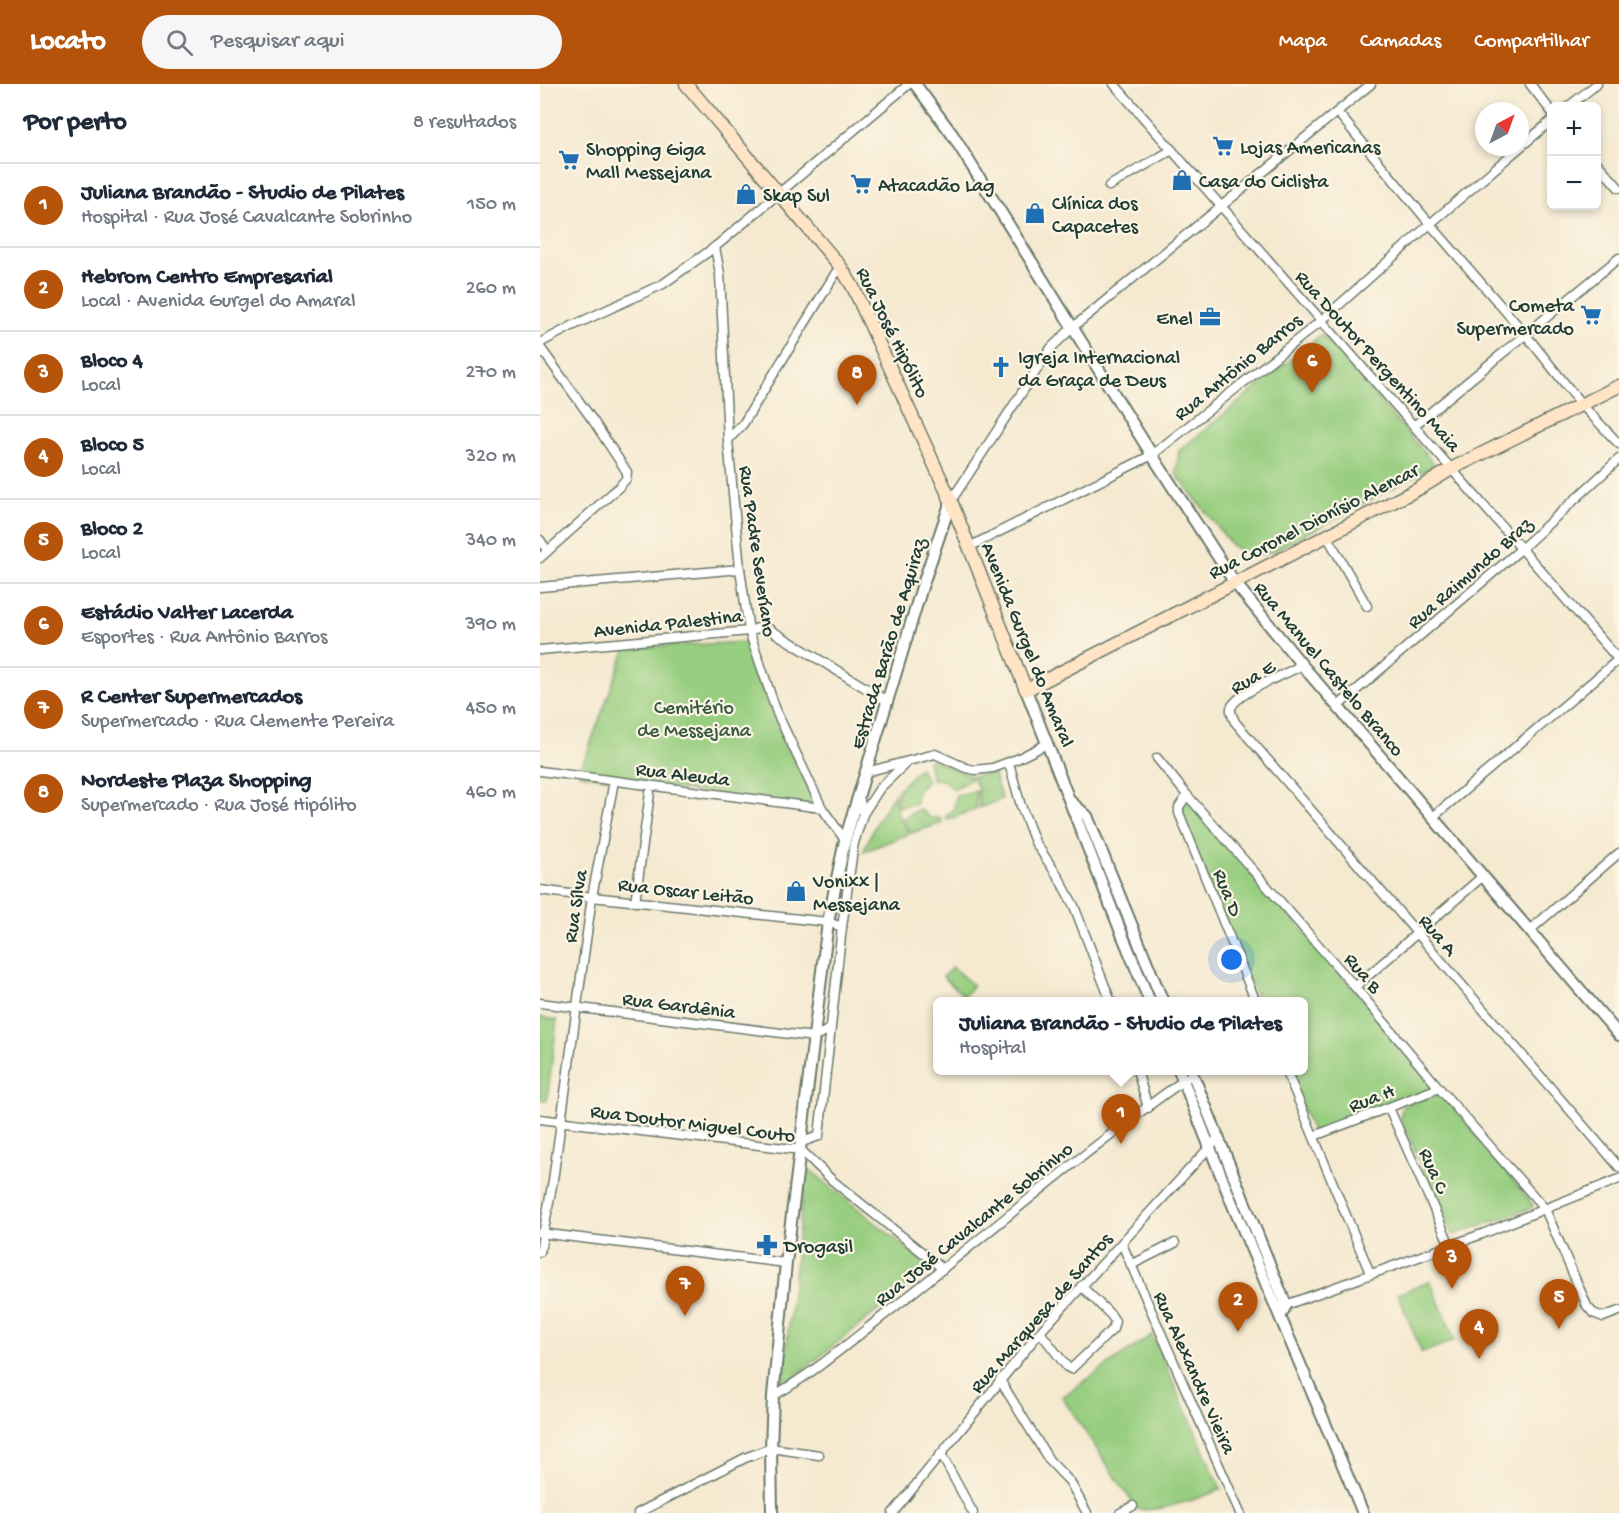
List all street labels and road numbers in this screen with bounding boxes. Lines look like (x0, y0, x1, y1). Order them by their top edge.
street label: Rua José Hipólito (849, 265, 932, 403)
street label: Rua Doutor Pergentino Maia (1289, 267, 1465, 458)
street label: Rua Antônio Barros (1171, 310, 1308, 427)
street label: Rua Coronel Dionísio Alencar (1206, 459, 1425, 586)
street label: Rua Padre Severíano (732, 464, 779, 639)
street label: Rua Raimundo Braz (1404, 513, 1540, 635)
street label: Estrada Barão de Aquiraz (847, 535, 934, 752)
street label: Avenida Gurgel do Amaral (974, 540, 1077, 751)
street label: Rua Manuel Castelo Branco (1247, 578, 1407, 762)
street label: Avenida Palestina (593, 606, 745, 645)
street label: Rua E (1227, 656, 1282, 701)
street label: Rua Aleuda (634, 759, 732, 794)
street label: Rua D (1206, 866, 1246, 921)
street label: Rua Sílva (560, 868, 595, 945)
street label: Rua Oscar Leitão (617, 875, 755, 912)
street label: Rua A (1412, 911, 1461, 963)
street label: Rua B (1338, 949, 1386, 1000)
street label: Rua Gardênia (621, 989, 737, 1026)
street label: Rua H (1346, 1081, 1399, 1119)
street label: Rua Doutor Miguel Couto (589, 1101, 796, 1149)
street label: Rua José Cavalcante Sobrinho (871, 1139, 1079, 1313)
street label: Rua C (1412, 1145, 1452, 1198)
street label: Rua Marquesa de Santos (967, 1229, 1119, 1399)
street label: Rua Alexandre Vieira (1147, 1289, 1239, 1459)

